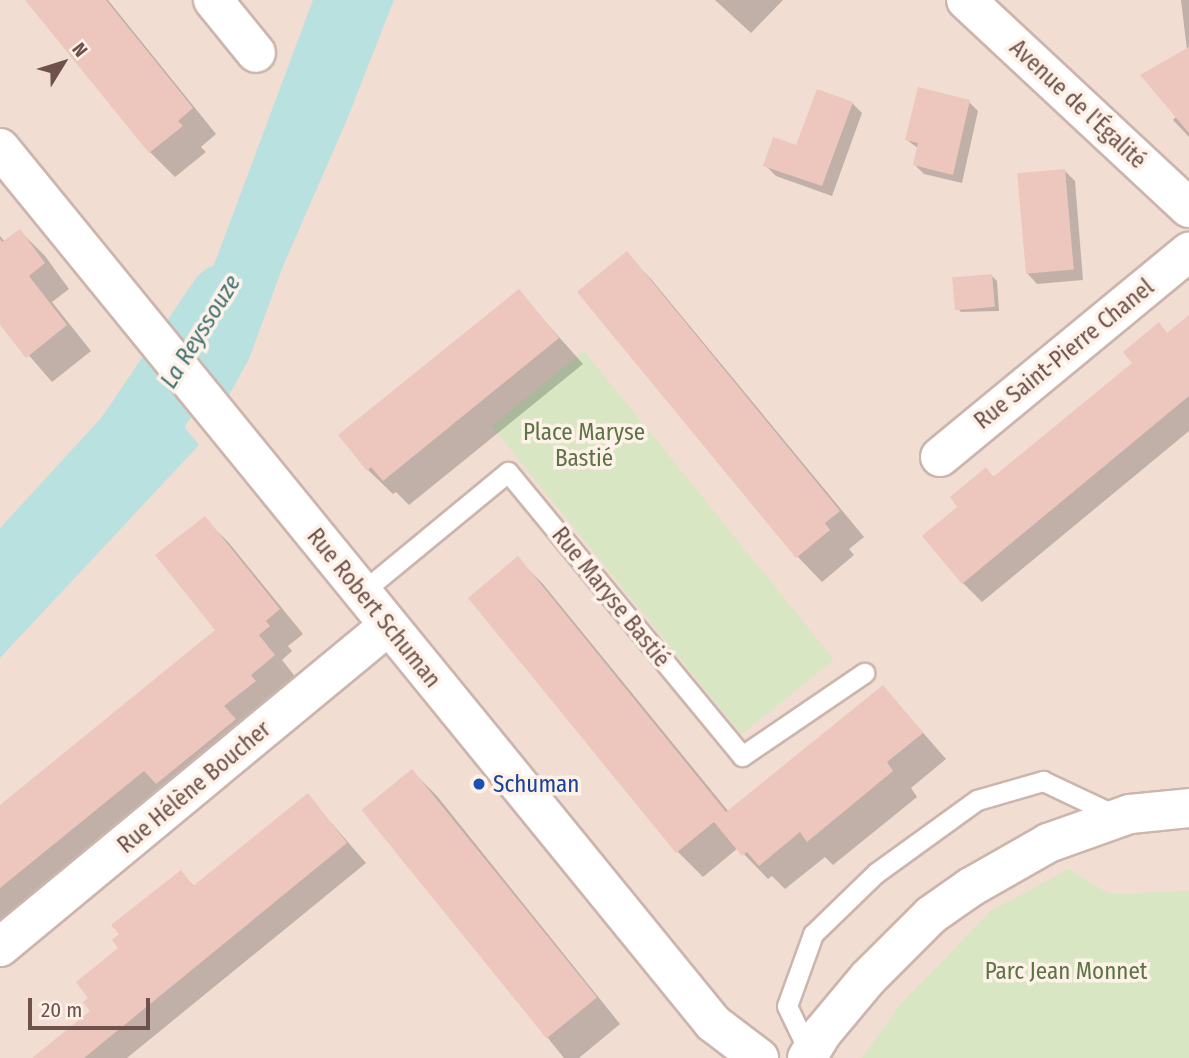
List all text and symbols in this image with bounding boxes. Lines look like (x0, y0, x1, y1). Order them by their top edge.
north arrow (28, 28, 98, 98)
street label: Avenue de l'Égalité (1004, 34, 1152, 174)
text: N (67, 38, 93, 61)
water label: La Reyssouze (155, 270, 247, 394)
street label: Rue Saint-Pierre Chanel (969, 273, 1159, 435)
park label: Place Maryse Bastié (523, 418, 645, 472)
street label: Rue Maryse Bastié (546, 522, 676, 672)
street label: Rue Robert Schuman (301, 523, 447, 693)
street label: Rue Hélène Boucher (112, 715, 276, 859)
place label: Schuman (493, 770, 579, 798)
marker: Schuman (471, 776, 487, 792)
park label: Parc Jean Monnet (985, 957, 1147, 985)
scale bar (32, 984, 154, 1028)
text: 20 m (41, 997, 82, 1023)

